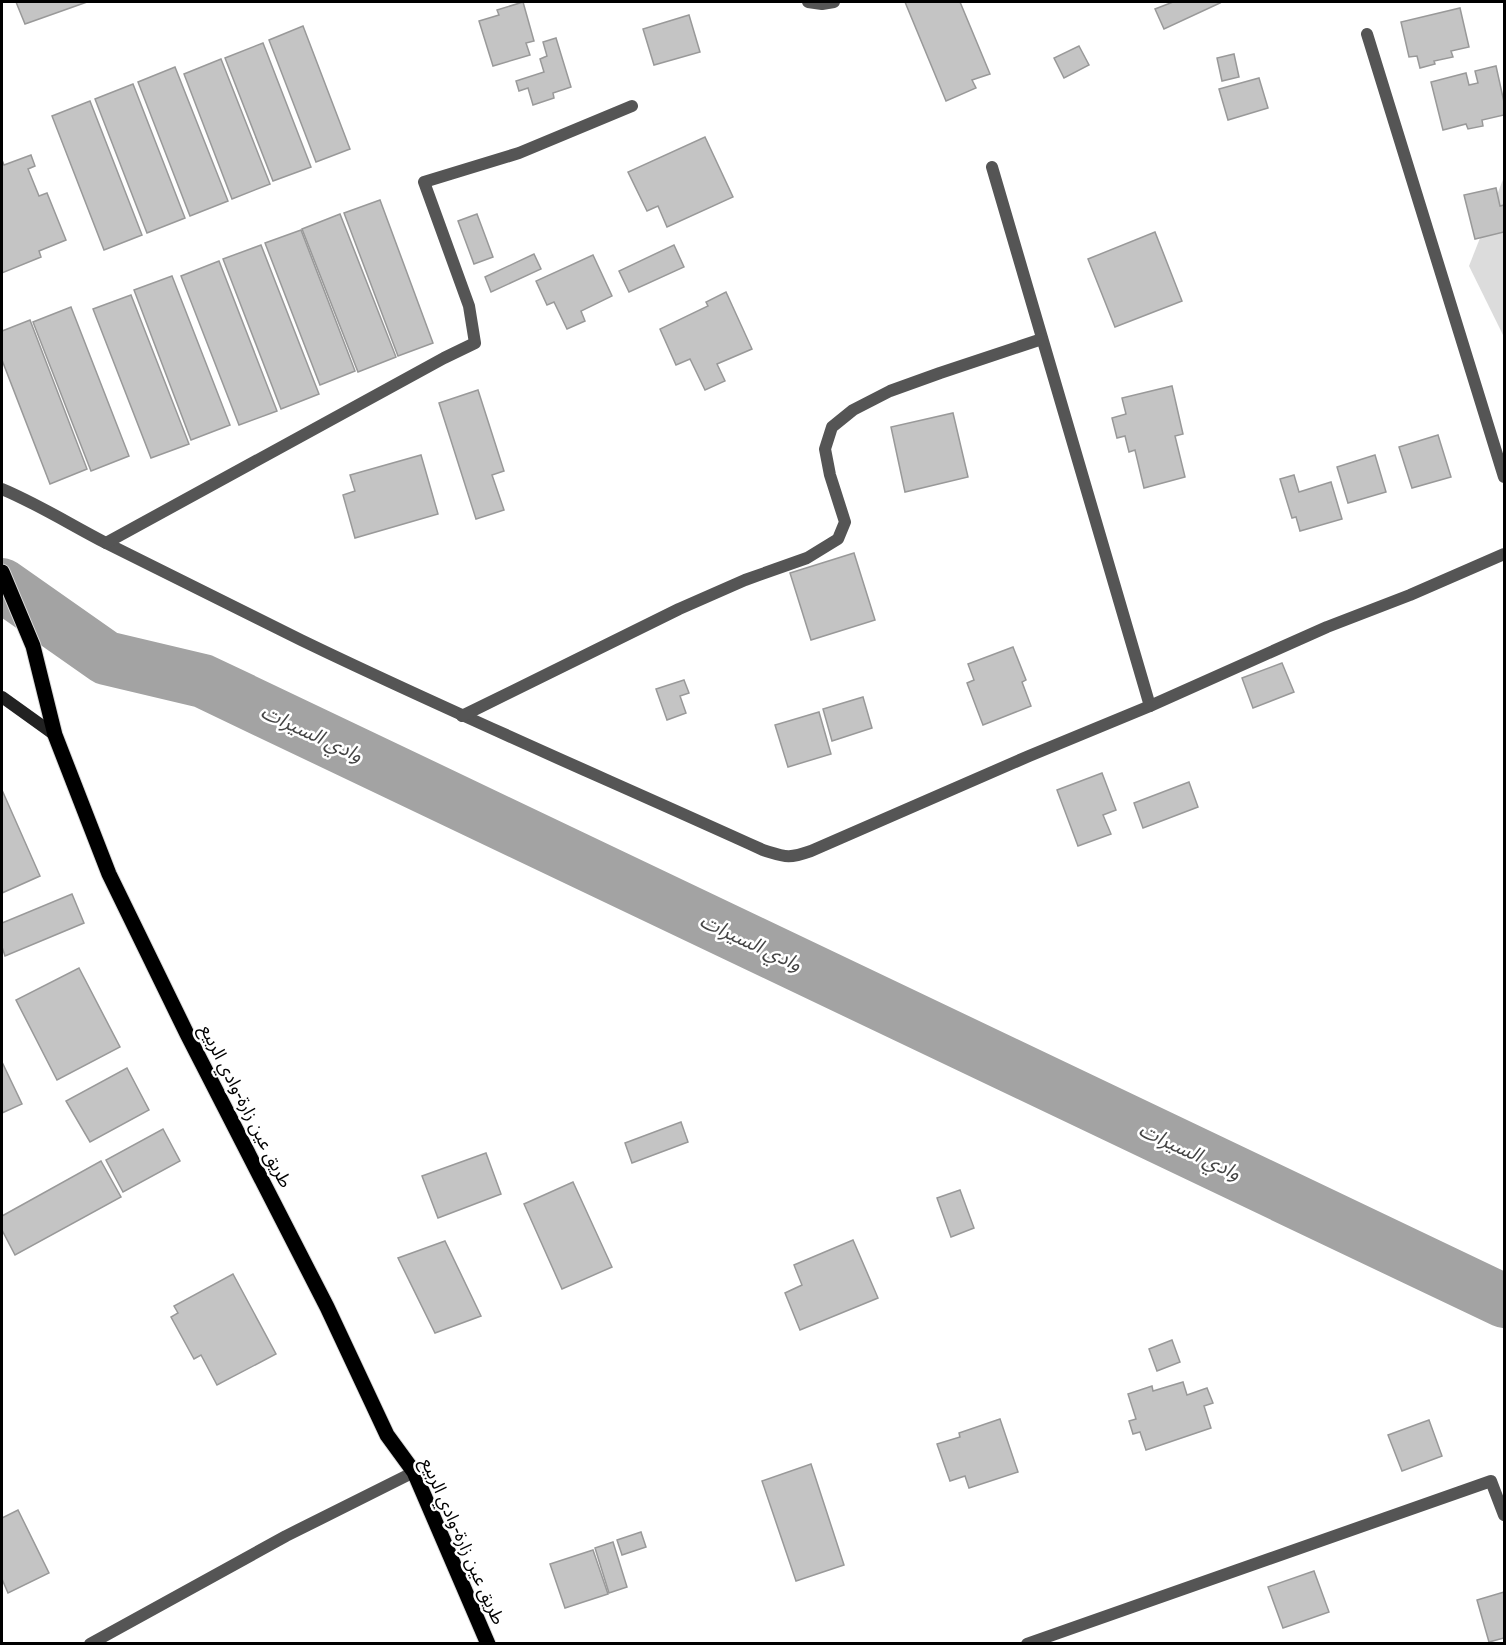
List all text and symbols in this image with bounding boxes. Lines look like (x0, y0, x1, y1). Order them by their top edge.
water label: وادي السيرات (256, 699, 367, 770)
water label: وادي السيرات (695, 908, 806, 979)
street label: طريق عين زارة-وادي الربيع (193, 1021, 297, 1193)
water label: وادي السيرات (1134, 1117, 1245, 1188)
street label: طريق عين زارة-وادي الربيع (413, 1454, 510, 1629)

